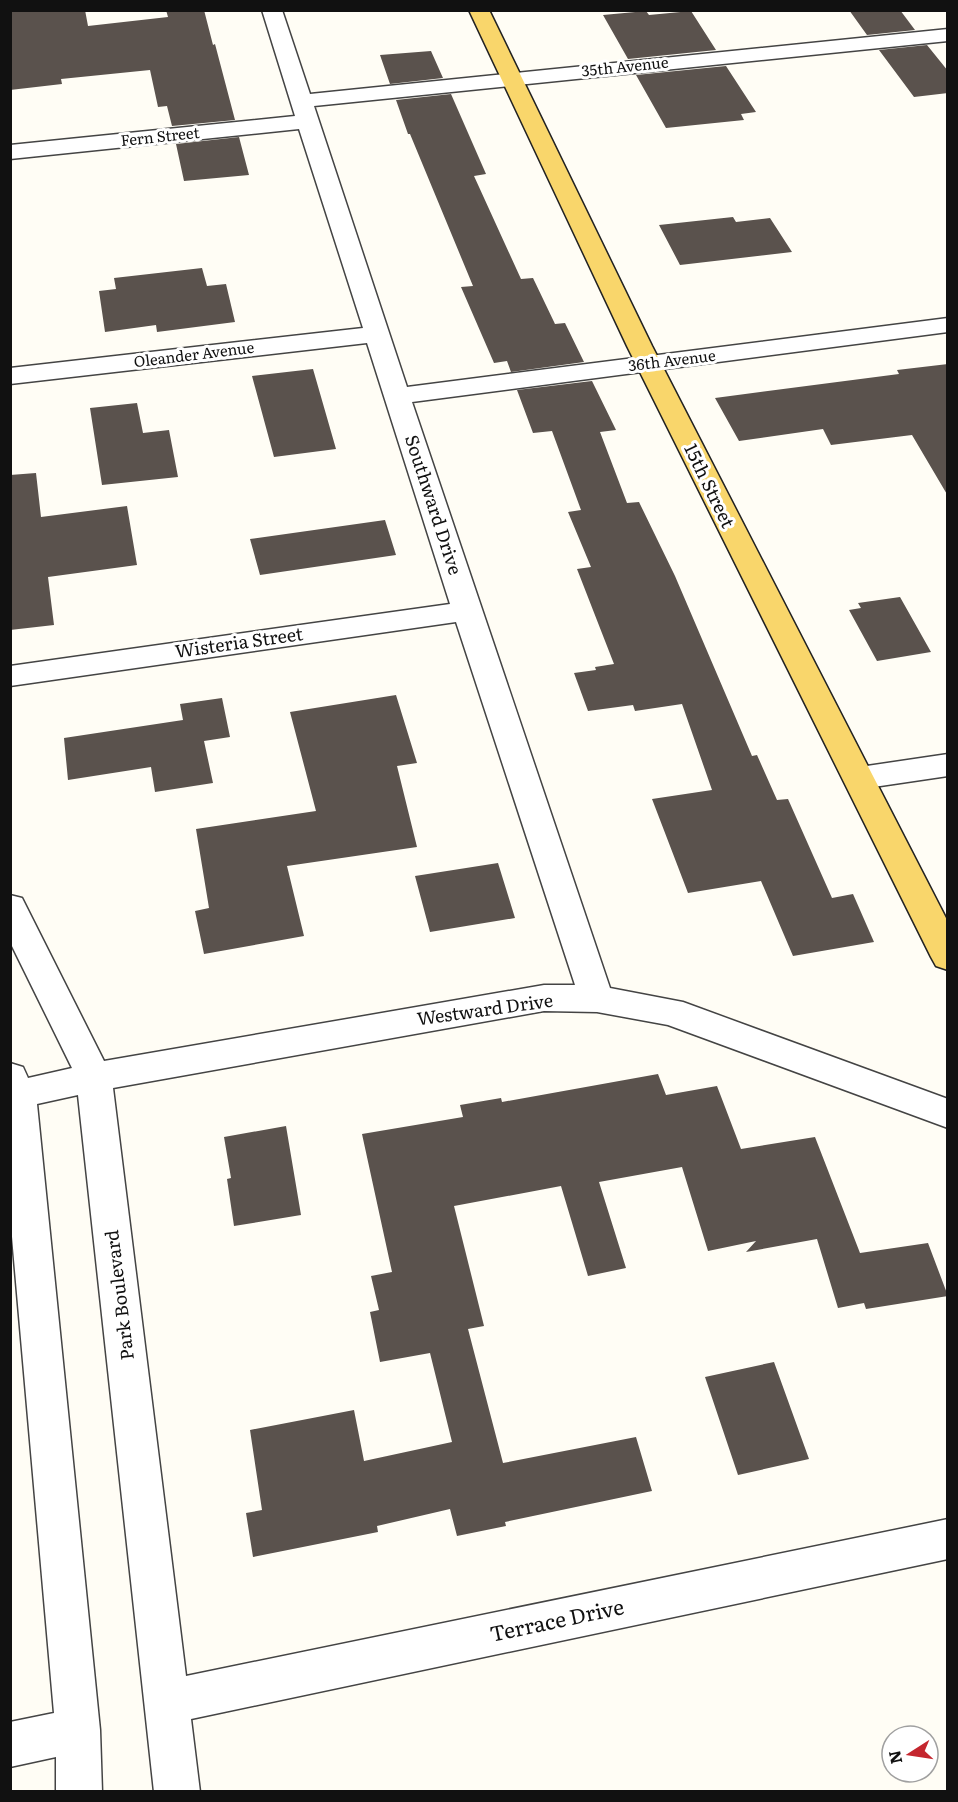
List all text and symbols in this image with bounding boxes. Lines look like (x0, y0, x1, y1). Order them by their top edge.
street label: 35th Avenue (580, 49, 670, 82)
street label: Fern Street (119, 120, 200, 151)
street label: Oleander Avenue (132, 335, 256, 372)
street label: 36th Avenue (627, 343, 717, 376)
street label: Southward Drive (399, 431, 470, 578)
street label: 15th Street (678, 439, 743, 533)
street label: Wisteria Street (173, 619, 305, 664)
street label: Westward Drive (415, 986, 555, 1031)
street label: Park Boulevard (97, 1229, 140, 1362)
street label: Terrace Drive (487, 1589, 627, 1648)
north arrow (880, 1724, 940, 1784)
text: N (881, 1748, 907, 1766)

